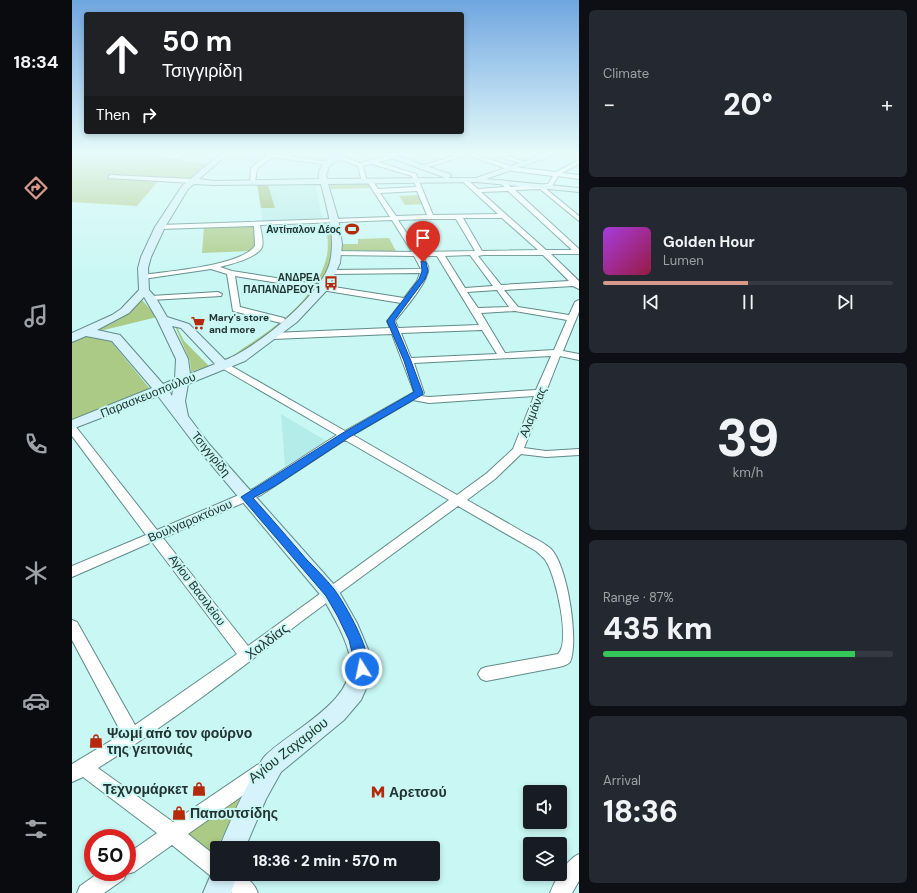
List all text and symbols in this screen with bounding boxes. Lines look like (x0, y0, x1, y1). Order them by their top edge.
text: 50 m (162, 23, 232, 60)
icon: ahead (96, 28, 148, 80)
text: 18:34 (13, 50, 59, 74)
text: Τσιγγιρίδη (162, 59, 242, 83)
text: Climate (603, 65, 649, 82)
text: 20° (723, 85, 773, 124)
text: − (603, 90, 615, 119)
text: + (881, 90, 893, 119)
icon: right (138, 104, 160, 126)
text: Then (96, 105, 130, 125)
icon: directions (22, 174, 50, 202)
sports icon: Αντίπαλον Δέος (344, 221, 360, 237)
pin (406, 221, 440, 262)
place label: Αντίπαλον Δέος (266, 223, 341, 236)
icon: arrive (412, 227, 434, 249)
text: Golden Hour (663, 232, 755, 252)
text: Lumen (663, 252, 704, 269)
place label: ΑΝΔΡΕΑ ΠΑΠΑΝΔΡΕΟΥ 1 (243, 271, 320, 296)
bus stop icon: ΑΝΔΡΕΑ ΠΑΠΑΝΔΡΕΟΥ 1 (323, 275, 339, 291)
icon: previous (640, 291, 662, 313)
icon: pause (737, 291, 759, 313)
icon: next (834, 291, 856, 313)
icon: music (22, 302, 50, 330)
place label: Mary's store and more (209, 311, 269, 336)
supermarket icon: Mary's store and more (190, 315, 206, 331)
street label: Παρασκευοπούλου (98, 369, 198, 421)
street label: Αλαμάνας (516, 384, 550, 440)
text: 39 (716, 404, 780, 472)
street label: Τσιγγιρίδη (188, 428, 234, 480)
icon: phone (22, 430, 50, 458)
text: km/h (733, 464, 763, 481)
street label: Βουλγαροκτόνου (145, 496, 235, 546)
street label: Αγίου Βασιλείου (165, 551, 229, 629)
icon: climate (22, 559, 50, 587)
text: Range · 87% (603, 589, 674, 606)
text: 435 km (603, 609, 712, 648)
street label: Χαλδίας (242, 619, 293, 663)
position arrow (341, 648, 383, 690)
icon: car (22, 687, 50, 715)
street label: Αγίου Ζαχαρίου (244, 713, 332, 787)
place label: Ψωμί από τον φούρνο της γειτονιάς (107, 724, 252, 758)
shop icon: Ψωμί από τον φούρνο της γειτονιάς (88, 733, 104, 749)
text: Arrival (603, 772, 641, 789)
place label: Τεχνομάρκετ (103, 780, 189, 798)
shop icon: Τεχνομάρκετ (191, 781, 207, 797)
place label: Αρετσού (389, 783, 447, 801)
metro station icon: Αρετσού (370, 784, 386, 800)
map controls (523, 785, 567, 881)
button: sound (523, 785, 567, 829)
text: 18:36 (603, 792, 678, 831)
place label: Παπουτσίδης (190, 804, 278, 822)
shop icon: Παπουτσίδης (171, 805, 187, 821)
icon: filters (22, 815, 50, 843)
speed limit sign: 50 (84, 829, 136, 881)
button: layers (523, 837, 567, 881)
text: 18:36 · 2 min · 570 m (253, 851, 397, 871)

